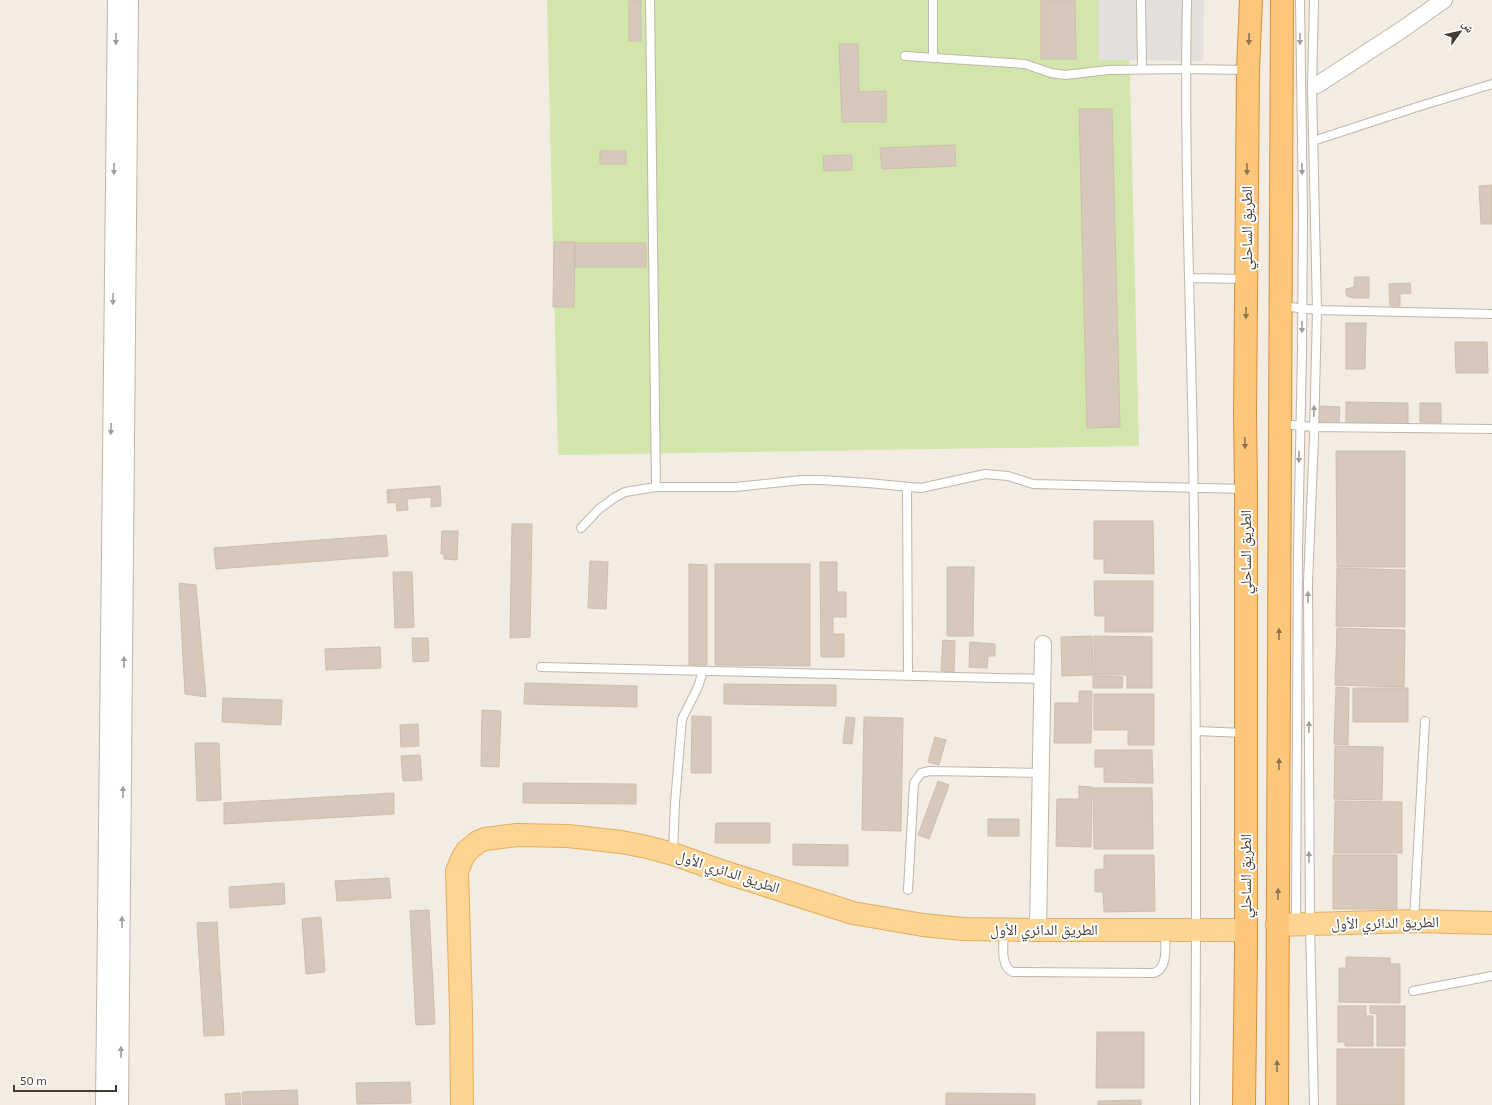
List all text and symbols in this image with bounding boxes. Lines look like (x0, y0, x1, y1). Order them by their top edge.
north arrow (1440, 12, 1480, 52)
text: ش (1458, 18, 1478, 36)
one-way arrow (112, 33, 119, 45)
one-way arrow (1246, 33, 1253, 45)
one-way arrow (1297, 33, 1303, 46)
one-way arrow (111, 163, 117, 176)
one-way arrow (1244, 163, 1250, 176)
one-way arrow (1299, 163, 1305, 176)
street label: الطريق الساحلي (1237, 186, 1259, 270)
one-way arrow (110, 293, 116, 306)
one-way arrow (1243, 307, 1249, 320)
one-way arrow (1299, 321, 1305, 334)
one-way arrow (1311, 405, 1318, 417)
one-way arrow (108, 423, 114, 436)
one-way arrow (1242, 437, 1248, 450)
one-way arrow (1296, 451, 1302, 464)
street label: الطريق الساحلي (1236, 510, 1258, 594)
one-way arrow (1305, 590, 1311, 603)
one-way arrow (1276, 627, 1282, 640)
one-way arrow (121, 655, 127, 668)
one-way arrow (1306, 720, 1312, 733)
one-way arrow (1276, 757, 1282, 770)
one-way arrow (120, 785, 126, 798)
street label: الطريق الساحلي (1236, 834, 1258, 918)
street label: الطريق الدائري الأول (673, 846, 782, 900)
one-way arrow (1306, 850, 1312, 863)
one-way arrow (1274, 888, 1281, 900)
street label: الطريق الدائري الأول (1331, 912, 1439, 936)
one-way arrow (119, 915, 125, 928)
street label: الطريق الدائري الأول (990, 920, 1098, 942)
one-way arrow (118, 1045, 124, 1058)
one-way arrow (1274, 1059, 1280, 1072)
scale bar (14, 1067, 116, 1093)
text: 50 m (20, 1073, 47, 1087)

